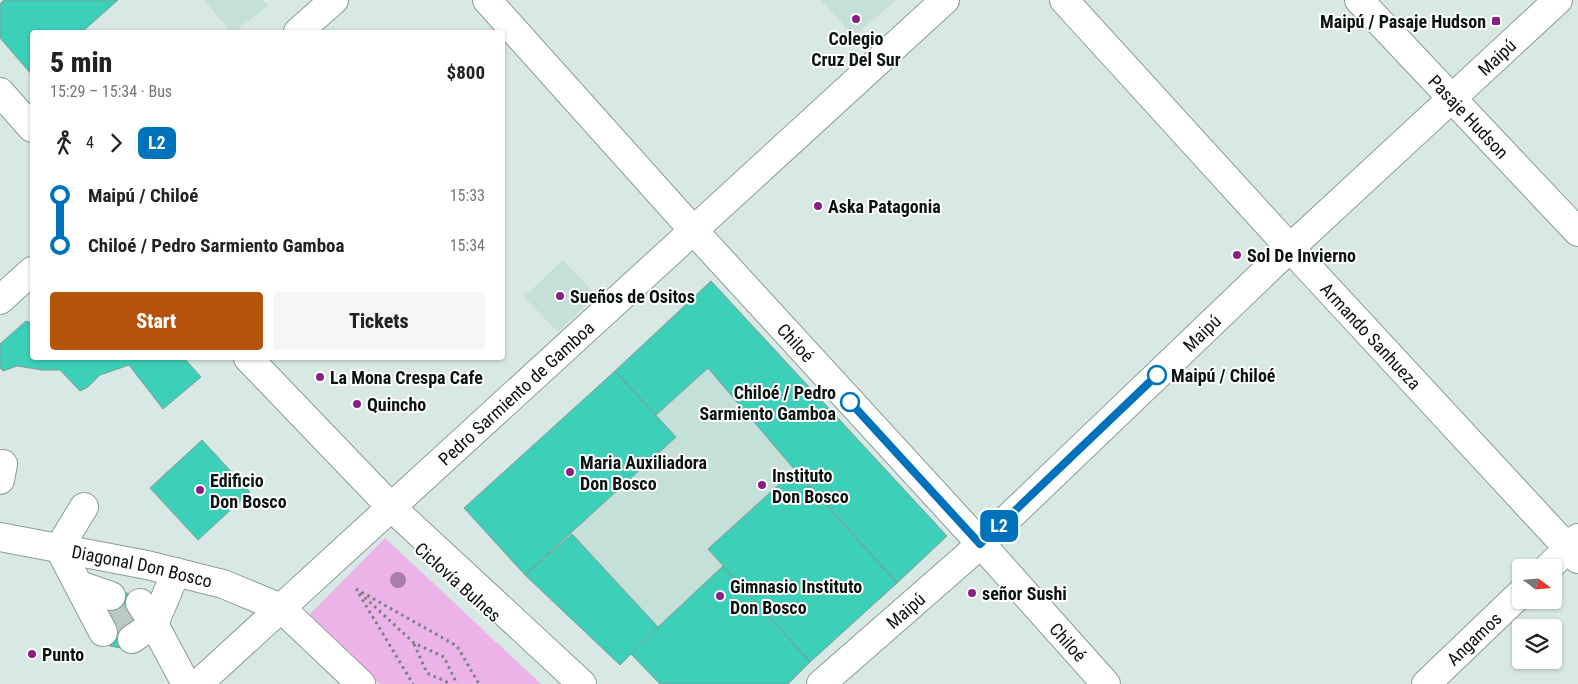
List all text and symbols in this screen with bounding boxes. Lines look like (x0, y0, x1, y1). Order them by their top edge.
place label: Maipú / Pasaje Hudson (1320, 11, 1486, 32)
marker: Colegio Cruz Del Sur (850, 13, 862, 25)
marker: Maipú / Pasaje Hudson (1490, 15, 1502, 27)
place label: Colegio Cruz Del Sur (811, 28, 901, 70)
street label: Maipú (1473, 34, 1520, 79)
text: 5 min (50, 46, 112, 79)
text: $800 (447, 61, 485, 84)
street label: Pasaje Hudson (1425, 70, 1513, 162)
text: 15:29 – 15:34 · Bus (50, 82, 172, 101)
icon: walk (50, 129, 78, 157)
icon: forward (102, 129, 130, 157)
text: L2 (148, 132, 166, 153)
text: 4 (86, 133, 94, 152)
text: Maipú / Chiloé (88, 184, 198, 207)
text: 15:33 (450, 186, 485, 205)
place label: Aska Patagonia (828, 196, 941, 217)
marker: Aska Patagonia (812, 200, 824, 212)
text: Chiloé / Pedro Sarmiento Gamboa (88, 234, 345, 257)
text: 15:34 (450, 236, 485, 255)
place label: Sol De Invierno (1247, 245, 1356, 266)
marker: Sol De Invierno (1231, 249, 1243, 261)
street label: Armando Sanhueza (1317, 278, 1426, 393)
place label: Sueños de Ositos (570, 286, 695, 307)
marker: Sueños de Ositos (554, 290, 566, 302)
button: Start (50, 292, 263, 350)
button: Tickets (273, 292, 485, 350)
street label: Maipú (1178, 310, 1225, 356)
street label: Pedro Sarmiento de Gamboa (434, 317, 598, 469)
street label: Chiloé (773, 319, 819, 366)
marker: Maipú / Chiloé (1147, 365, 1167, 385)
place label: Maipú / Chiloé (1171, 365, 1276, 386)
place label: La Mona Crespa Cafe (330, 367, 483, 388)
marker: La Mona Crespa Cafe (314, 371, 326, 383)
place label: Chiloé / Pedro Sarmiento Gamboa (699, 382, 836, 424)
marker: Chiloé / Pedro Sarmiento Gamboa (840, 392, 860, 412)
place label: Quincho (367, 394, 426, 415)
marker: Quincho (351, 398, 363, 410)
place label: Maria Auxiliadora Don Bosco (580, 452, 707, 494)
place label: Instituto Don Bosco (772, 465, 849, 507)
marker: Maria Auxiliadora Don Bosco (564, 466, 576, 478)
place label: Edificio Don Bosco (210, 470, 287, 512)
marker: Instituto Don Bosco (756, 479, 768, 491)
marker: Edificio Don Bosco (194, 484, 206, 496)
line badge: L2 (976, 510, 1022, 542)
text: L2 (990, 515, 1008, 536)
street label: Ciclovía Bulnes (411, 538, 505, 626)
street label: Diagonal Don Bosco (70, 540, 215, 591)
north arrow (1512, 559, 1562, 609)
map controls (1512, 559, 1562, 669)
place label: Gimnasio Instituto Don Bosco (730, 576, 862, 618)
place label: señor Sushi (982, 583, 1067, 604)
marker: señor Sushi (966, 587, 978, 599)
street label: Maipú (882, 588, 929, 633)
marker: Gimnasio Instituto Don Bosco (714, 590, 726, 602)
street label: Angamos (1442, 607, 1505, 669)
street label: Chiloé (1046, 618, 1091, 665)
button: layers (1512, 619, 1562, 669)
place label: Punto (42, 644, 84, 665)
marker: Punto (26, 648, 38, 660)

